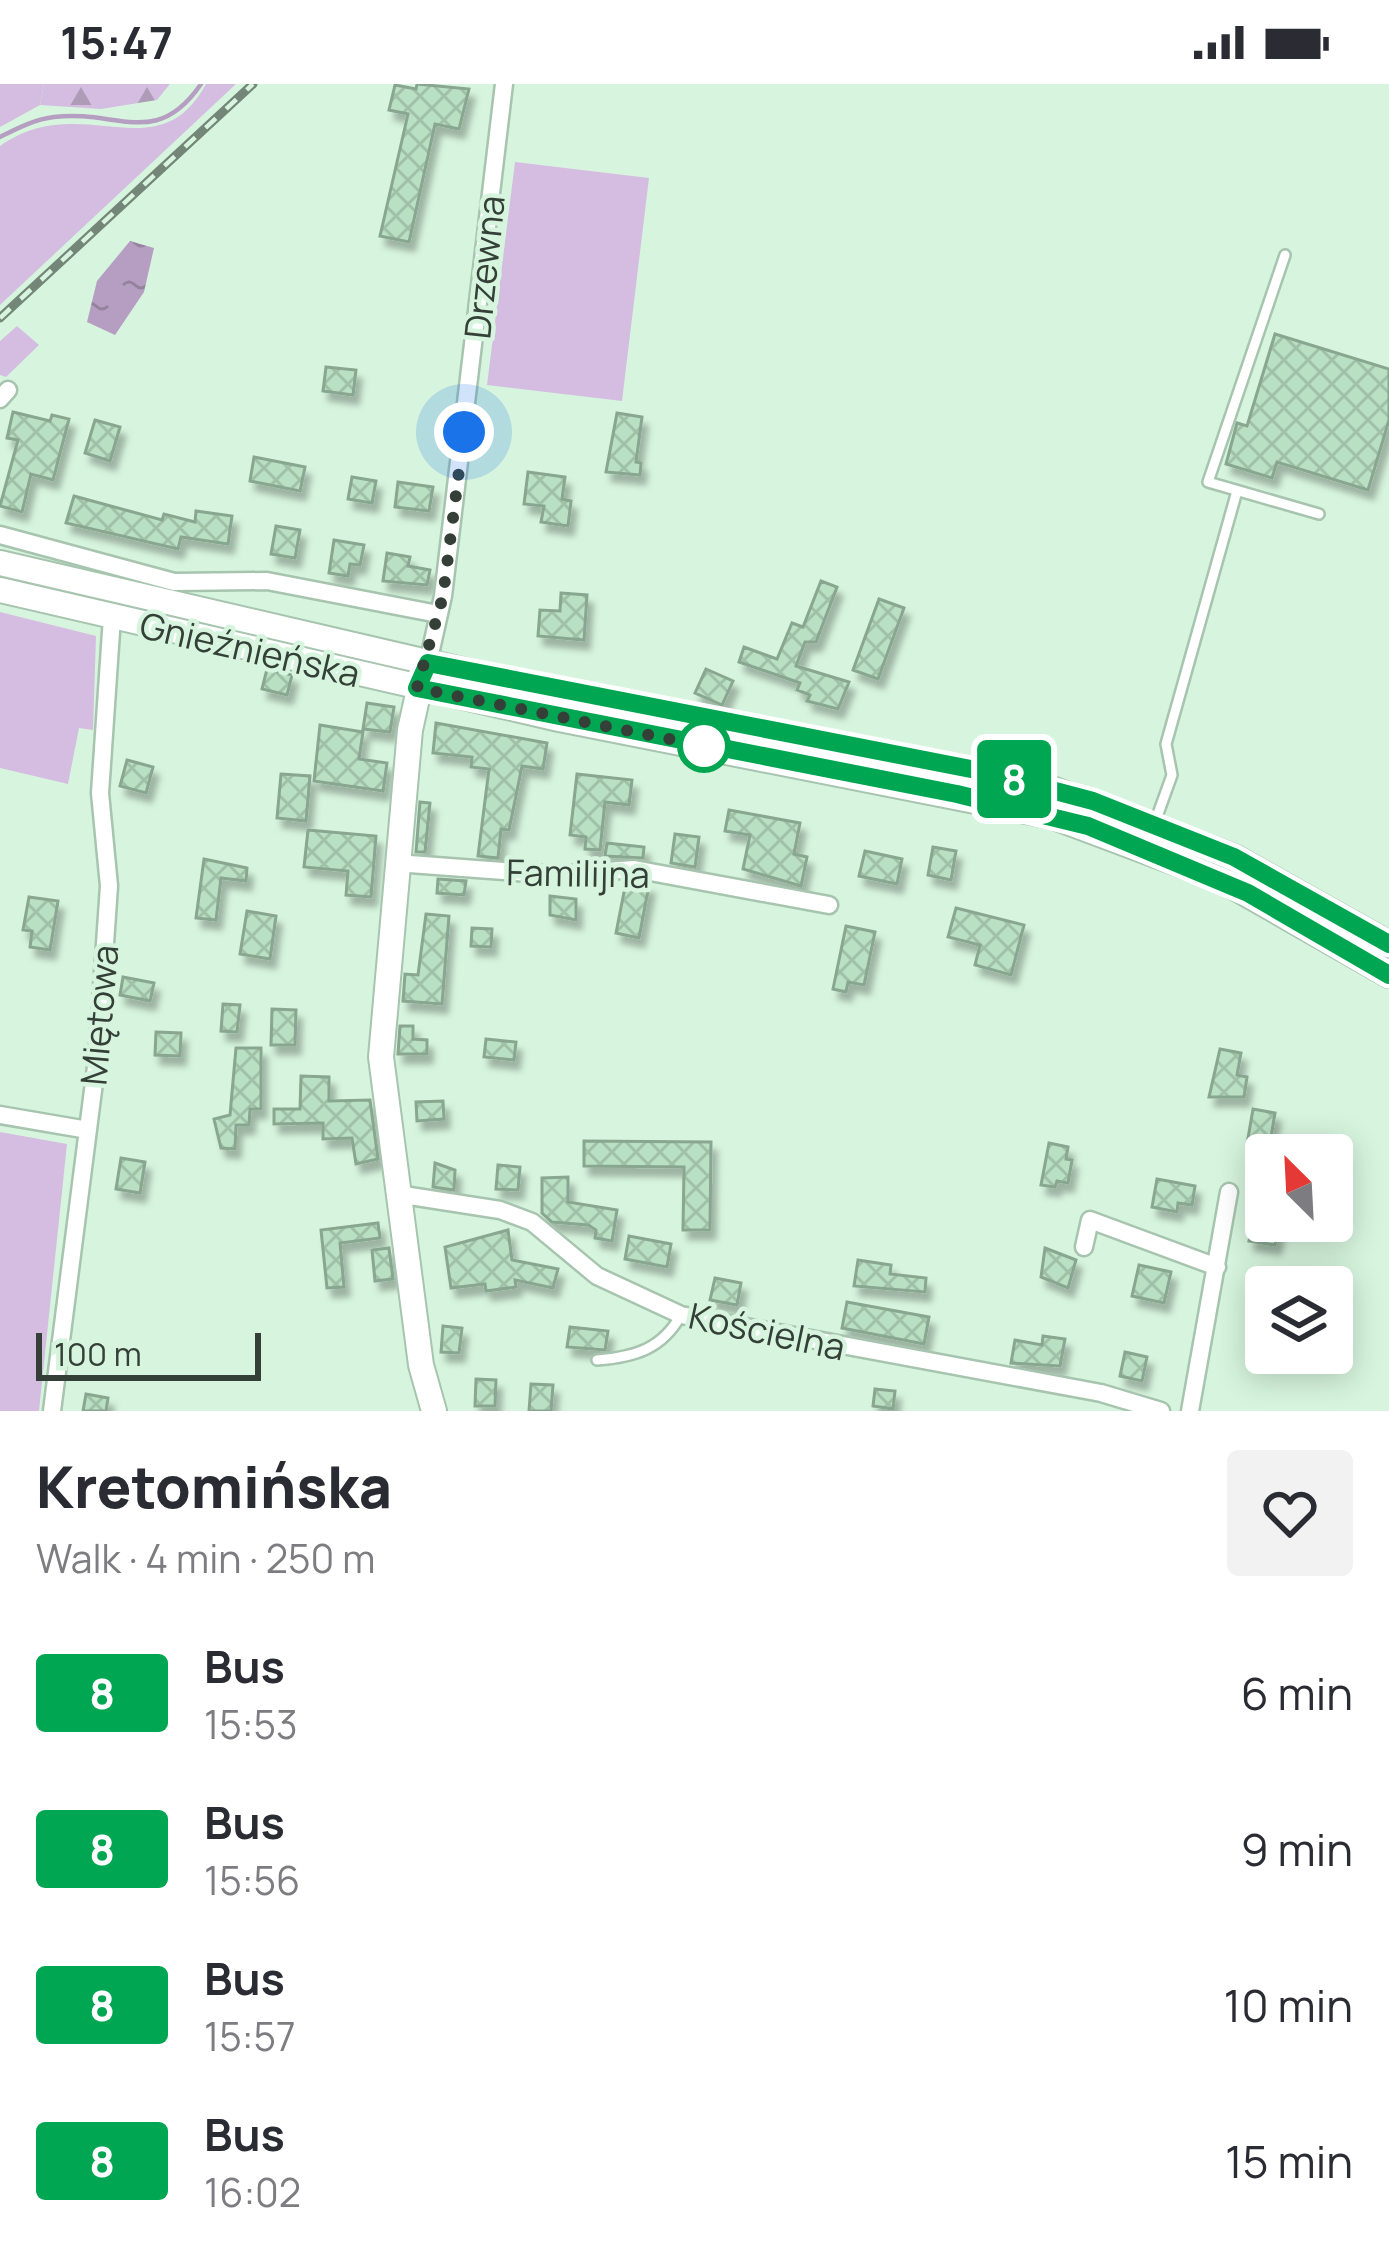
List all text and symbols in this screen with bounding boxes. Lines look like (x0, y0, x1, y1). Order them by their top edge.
text: 15:47 (60, 11, 173, 73)
street label: Drzewna (452, 193, 516, 341)
your location (434, 402, 494, 462)
street label: Gnieźnieńska (135, 600, 365, 698)
unlabelled marker (679, 721, 729, 771)
line badge: 8 (975, 740, 1053, 818)
text: 8 (1001, 750, 1027, 808)
street label: Familijna (506, 847, 650, 899)
street label: Miętowa (68, 943, 130, 1087)
north arrow (1245, 1134, 1353, 1242)
map controls (1245, 1134, 1353, 1374)
button: layers (1245, 1266, 1353, 1374)
street label: Kościelna (684, 1291, 850, 1371)
scale bar (36, 1327, 261, 1380)
text: 100 m (54, 1331, 142, 1376)
text: Kretomińska (36, 1447, 392, 1525)
button: heart (1227, 1450, 1353, 1576)
text: Walk · 4 min · 250 m (36, 1531, 375, 1585)
text: Bus (204, 1635, 285, 1697)
text: 6 min (1241, 1662, 1353, 1724)
text: 8 (89, 1664, 115, 1722)
text: 15:53 (204, 1697, 297, 1751)
text: Bus (204, 1791, 285, 1853)
text: 9 min (1241, 1818, 1353, 1880)
text: 8 (89, 1820, 115, 1878)
text: 15:56 (204, 1853, 300, 1907)
text: Bus (204, 1947, 285, 2009)
text: 10 min (1224, 1974, 1353, 2036)
text: 8 (89, 1976, 115, 2034)
text: 15:57 (204, 2009, 296, 2063)
text: Bus (204, 2103, 285, 2165)
text: 15 min (1225, 2130, 1353, 2192)
text: 8 (89, 2132, 115, 2190)
text: 16:02 (204, 2165, 301, 2219)

